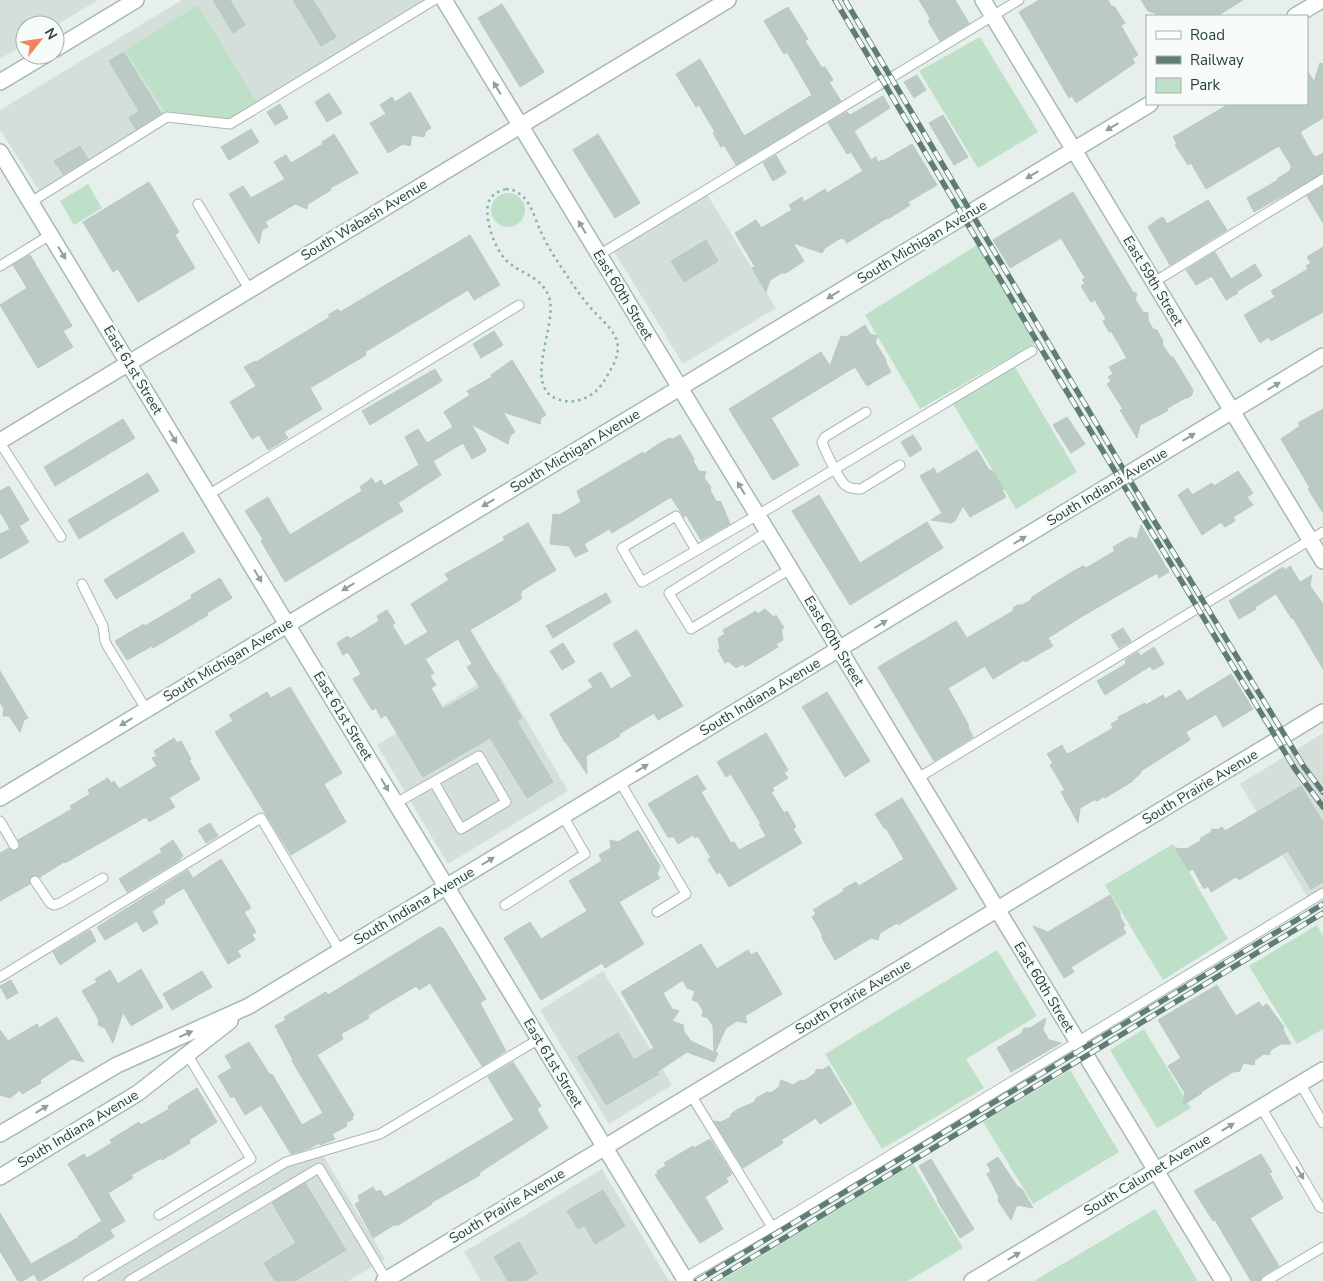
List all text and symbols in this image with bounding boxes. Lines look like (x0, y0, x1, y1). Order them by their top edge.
north arrow (15, 15, 65, 65)
legend (1146, 15, 1308, 105)
text: N (40, 24, 62, 43)
text: Road (1190, 25, 1225, 45)
text: Railway (1190, 50, 1244, 70)
text: Park (1190, 75, 1220, 95)
one-way arrow (493, 81, 502, 94)
one-way arrow (1105, 122, 1118, 131)
one-way arrow (1025, 170, 1038, 180)
street label: South Wabash Avenue (297, 175, 431, 265)
street label: South Michigan Avenue (853, 196, 991, 288)
one-way arrow (577, 220, 586, 233)
street label: East 59th Street (1119, 232, 1187, 330)
street label: East 60th Street (589, 246, 657, 344)
one-way arrow (57, 247, 66, 260)
one-way arrow (826, 291, 839, 300)
street label: East 61st Street (99, 322, 167, 418)
one-way arrow (1267, 382, 1280, 391)
street label: South Michigan Avenue (506, 405, 644, 497)
one-way arrow (169, 430, 178, 443)
one-way arrow (1182, 433, 1195, 442)
street label: South Indiana Avenue (1043, 443, 1171, 531)
one-way arrow (736, 482, 745, 495)
one-way arrow (481, 499, 494, 508)
one-way arrow (1013, 535, 1026, 544)
one-way arrow (253, 569, 262, 582)
one-way arrow (342, 583, 355, 592)
street label: East 60th Street (800, 592, 868, 690)
street label: South Michigan Avenue (159, 614, 297, 706)
one-way arrow (874, 619, 887, 629)
street label: South Indiana Avenue (696, 653, 824, 741)
street label: East 61st Street (309, 668, 377, 764)
one-way arrow (119, 717, 132, 726)
street label: South Prairie Avenue (1139, 745, 1261, 829)
one-way arrow (636, 764, 649, 773)
one-way arrow (381, 779, 390, 792)
one-way arrow (482, 857, 495, 866)
street label: South Indiana Avenue (350, 862, 478, 950)
street label: East 60th Street (1010, 938, 1078, 1036)
street label: South Prairie Avenue (792, 955, 914, 1039)
street label: East 61st Street (519, 1015, 587, 1111)
one-way arrow (179, 1030, 193, 1038)
street label: South Indiana Avenue (14, 1085, 142, 1173)
one-way arrow (35, 1105, 48, 1114)
one-way arrow (1221, 1122, 1234, 1131)
street label: South Calumet Avenue (1080, 1130, 1214, 1220)
street label: South Prairie Avenue (446, 1164, 568, 1248)
one-way arrow (1295, 1166, 1304, 1179)
one-way arrow (1007, 1251, 1020, 1260)

